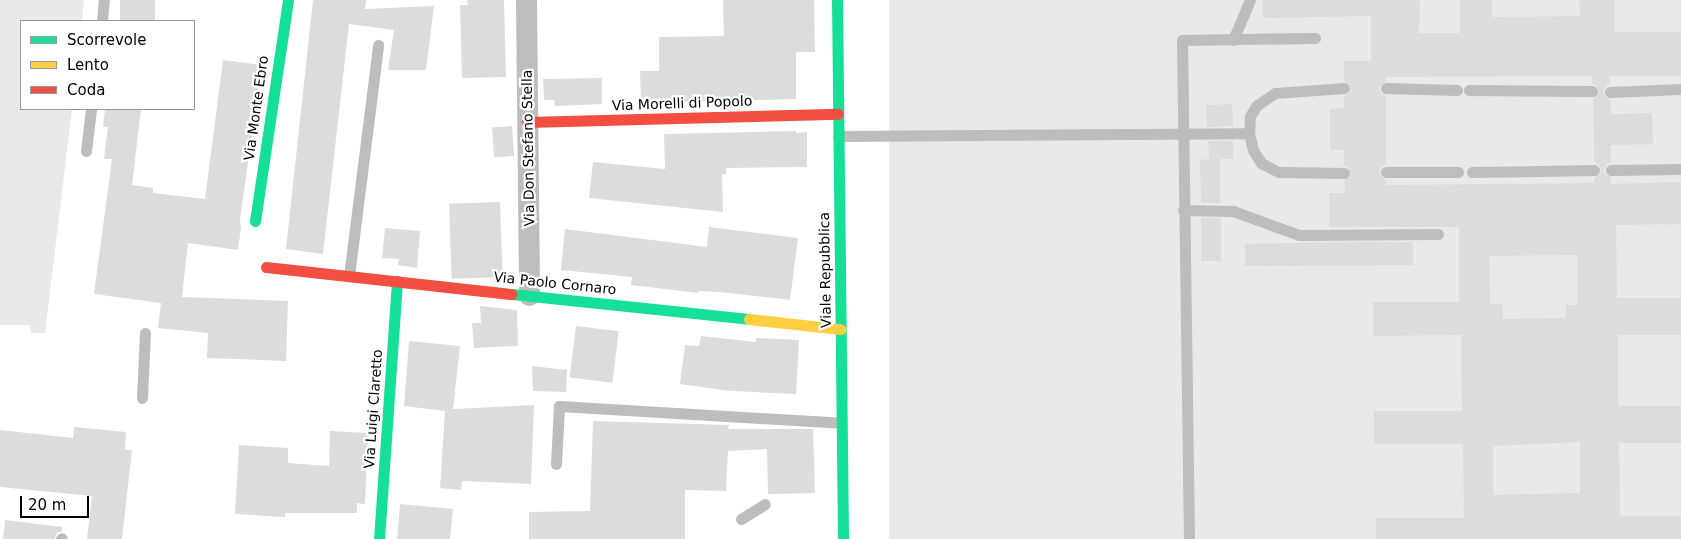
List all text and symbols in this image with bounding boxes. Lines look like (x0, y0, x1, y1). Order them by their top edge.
legend (20, 20, 195, 110)
text: Scorrevole (67, 31, 146, 49)
street label: Via Monte Ebro (240, 54, 272, 162)
text: Lento (67, 56, 109, 74)
street label: Via Don Stefano Stella (518, 70, 538, 226)
text: Coda (67, 81, 105, 99)
street label: Via Morelli di Popolo (611, 92, 753, 114)
street label: Viale Repubblica (816, 212, 834, 328)
street label: Via Paolo Cornaro (493, 268, 617, 298)
street label: Via Luigi Claretto (360, 349, 386, 469)
scale bar (22, 486, 91, 518)
text: 20 m (28, 496, 66, 514)

